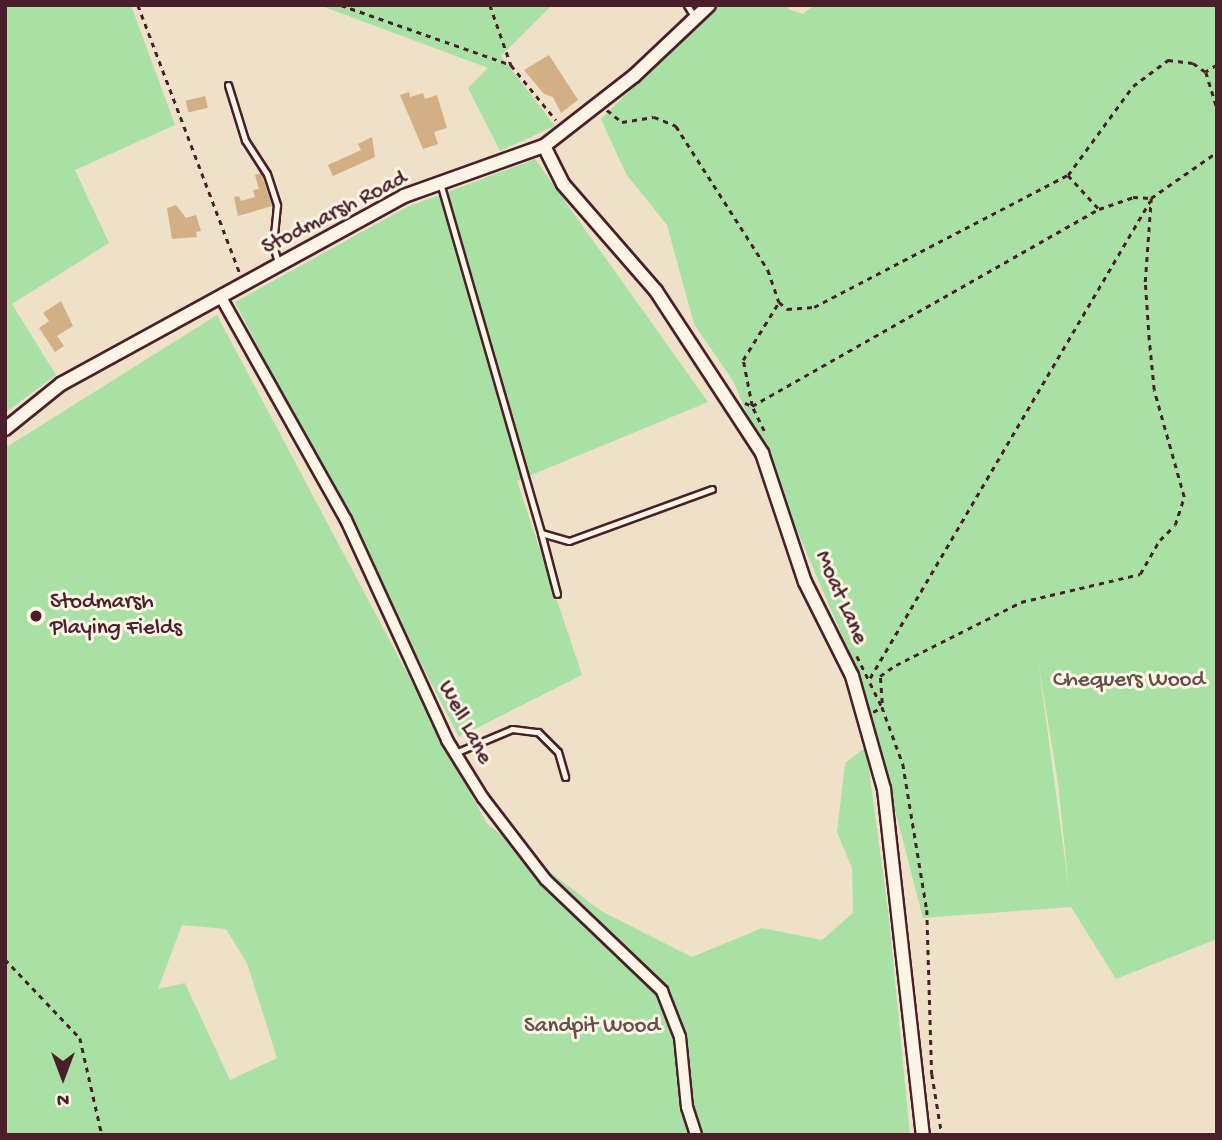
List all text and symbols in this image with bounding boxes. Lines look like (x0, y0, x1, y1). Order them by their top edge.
street label: Stodmarsh Road (258, 166, 412, 262)
street label: Moat Lane (807, 547, 873, 649)
place label: Stodmarsh Playing Fields (50, 589, 182, 643)
marker: Stodmarsh Playing Fields (28, 608, 44, 624)
park label: Chequers Wood (1053, 667, 1205, 695)
street label: Well Lane (430, 676, 498, 770)
park label: Sandpit Wood (524, 1013, 660, 1041)
north arrow (28, 1042, 98, 1112)
text: N (57, 1087, 69, 1110)

